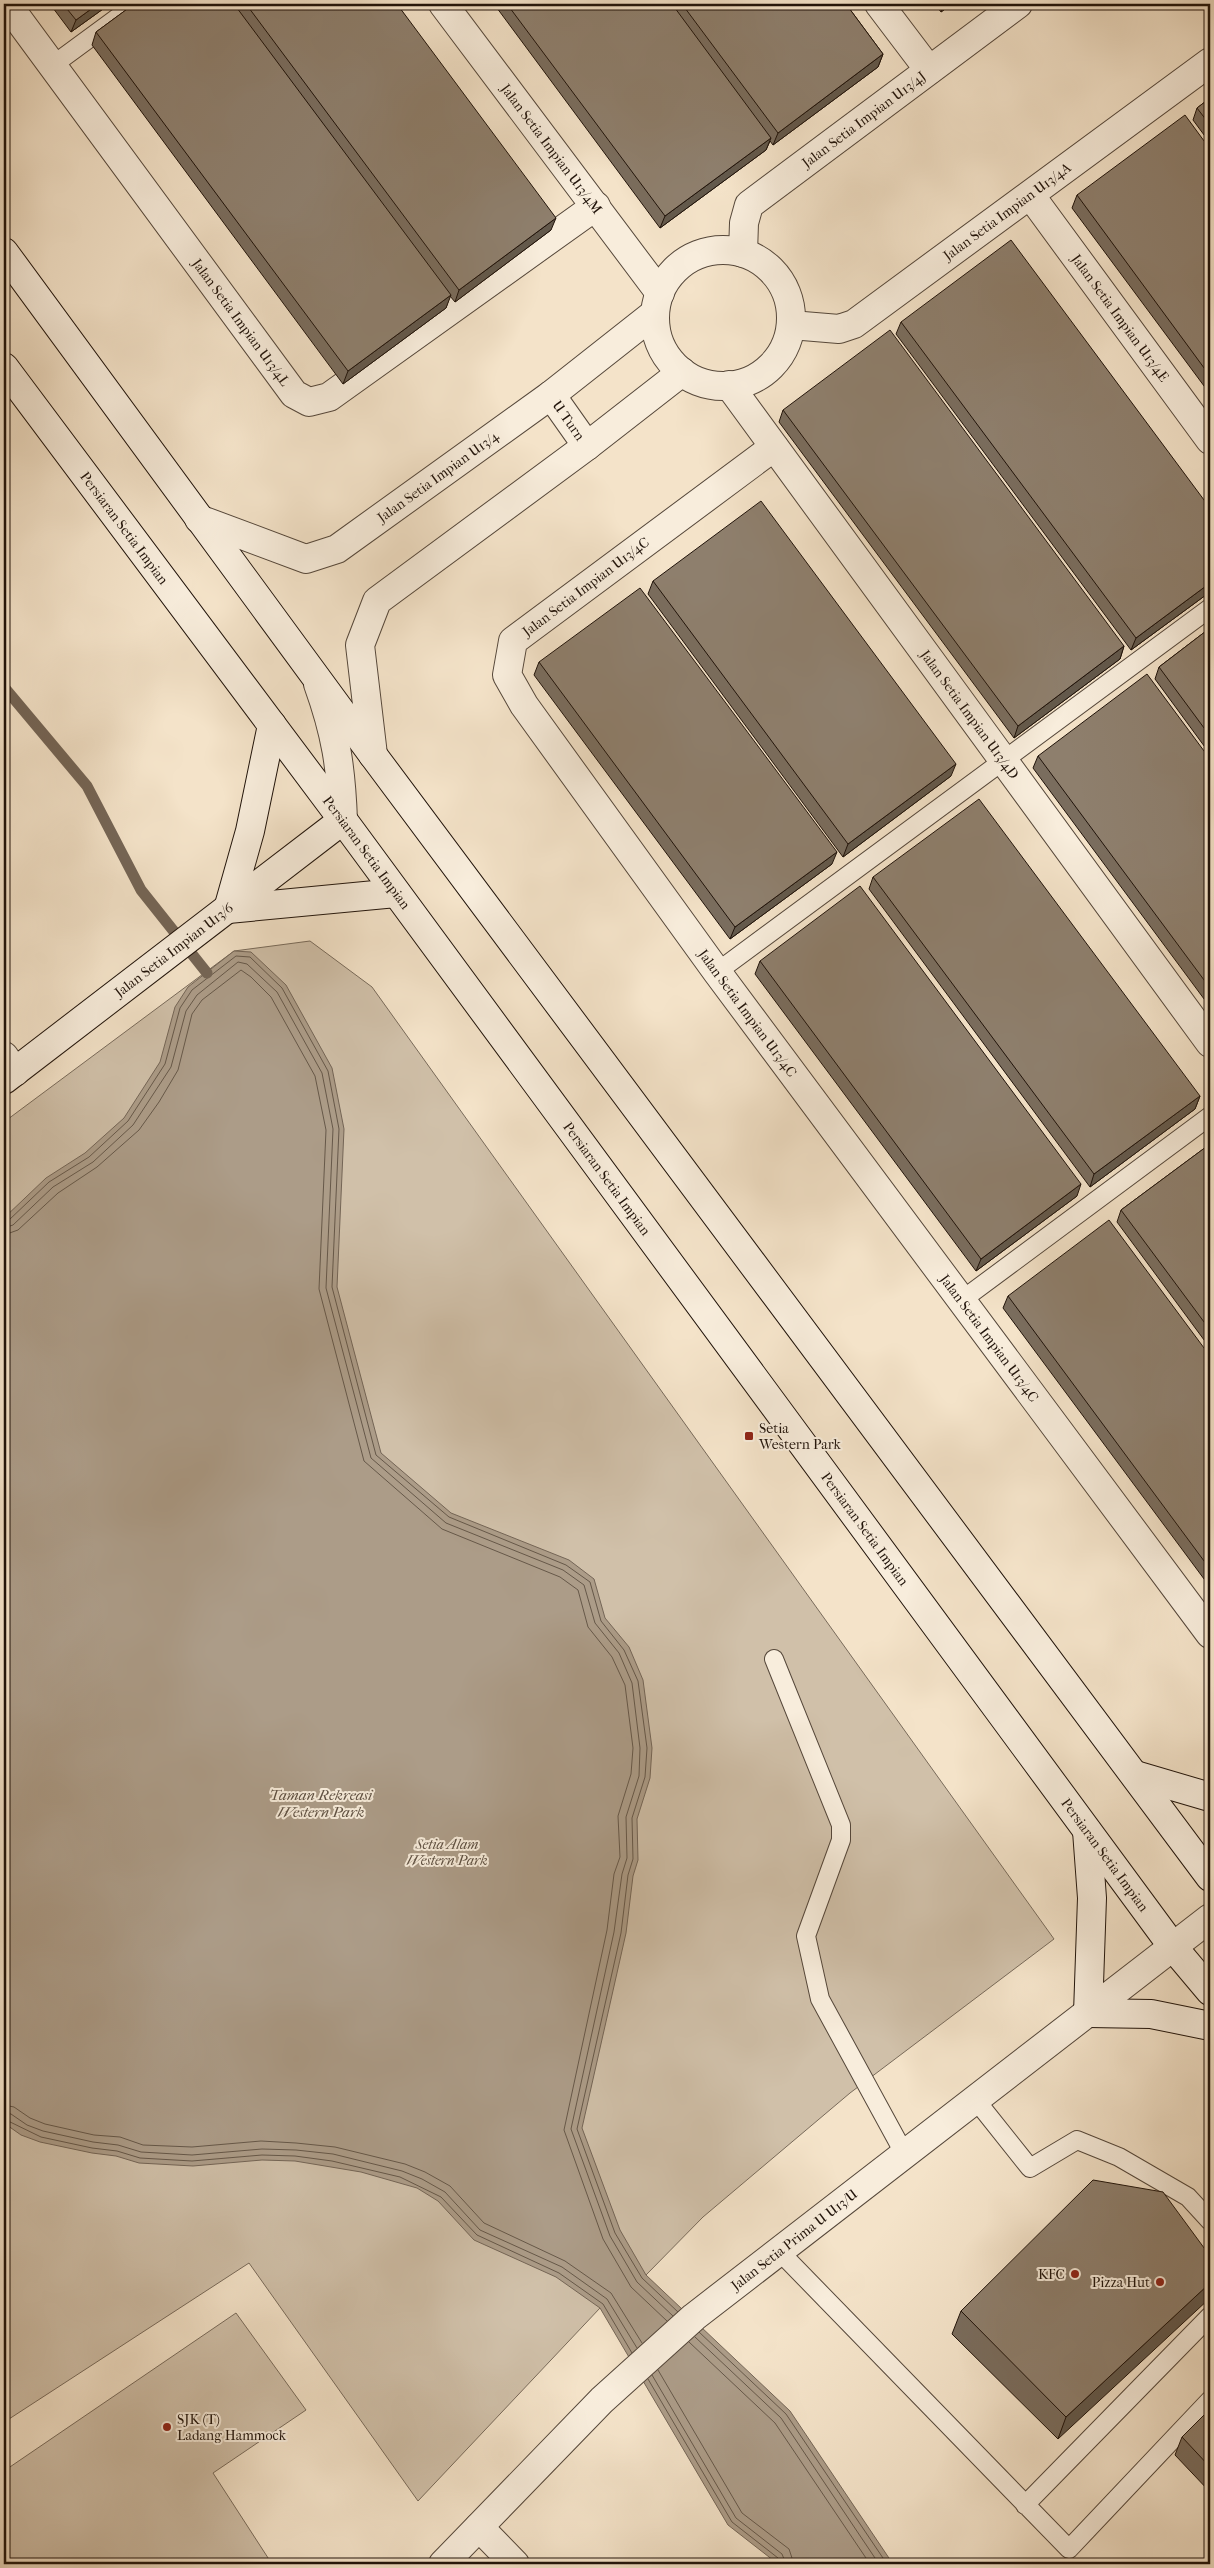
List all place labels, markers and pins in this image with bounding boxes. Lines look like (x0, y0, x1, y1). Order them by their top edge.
place label: Setia Western Park (758, 1420, 842, 1453)
marker: Setia Western Park (743, 1430, 755, 1442)
place label: KFC (1038, 2266, 1065, 2283)
marker: KFC (1069, 2268, 1081, 2280)
place label: Pizza Hut (1092, 2274, 1150, 2291)
marker: Pizza Hut (1154, 2276, 1166, 2288)
place label: SJK (T) Ladang Hammock (177, 2411, 287, 2444)
marker: SJK (T) Ladang Hammock (161, 2421, 173, 2433)

